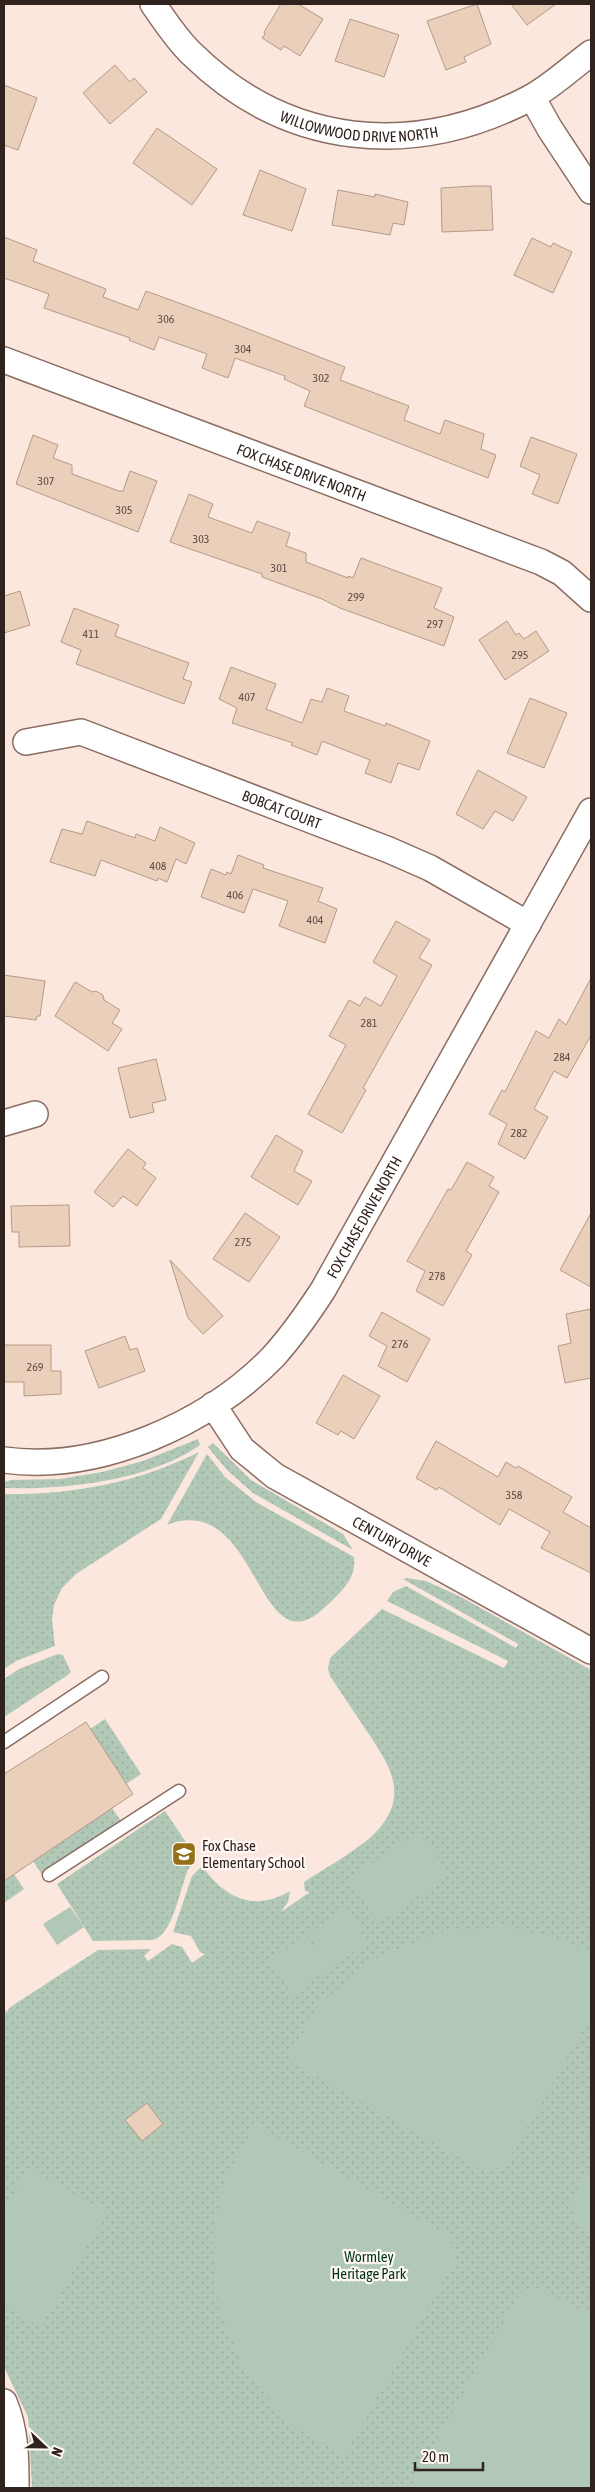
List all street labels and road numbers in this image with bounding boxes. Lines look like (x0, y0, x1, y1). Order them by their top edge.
street label: WILLOWWOOD DRIVE NORTH (278, 107, 440, 144)
street label: FOX CHASE DRIVE NORTH (235, 440, 369, 504)
street label: BOBCAT COURT (240, 786, 324, 832)
street label: FOX CHASE DRIVE NORTH (323, 1153, 405, 1281)
street label: CENTURY DRIVE (350, 1512, 435, 1570)

